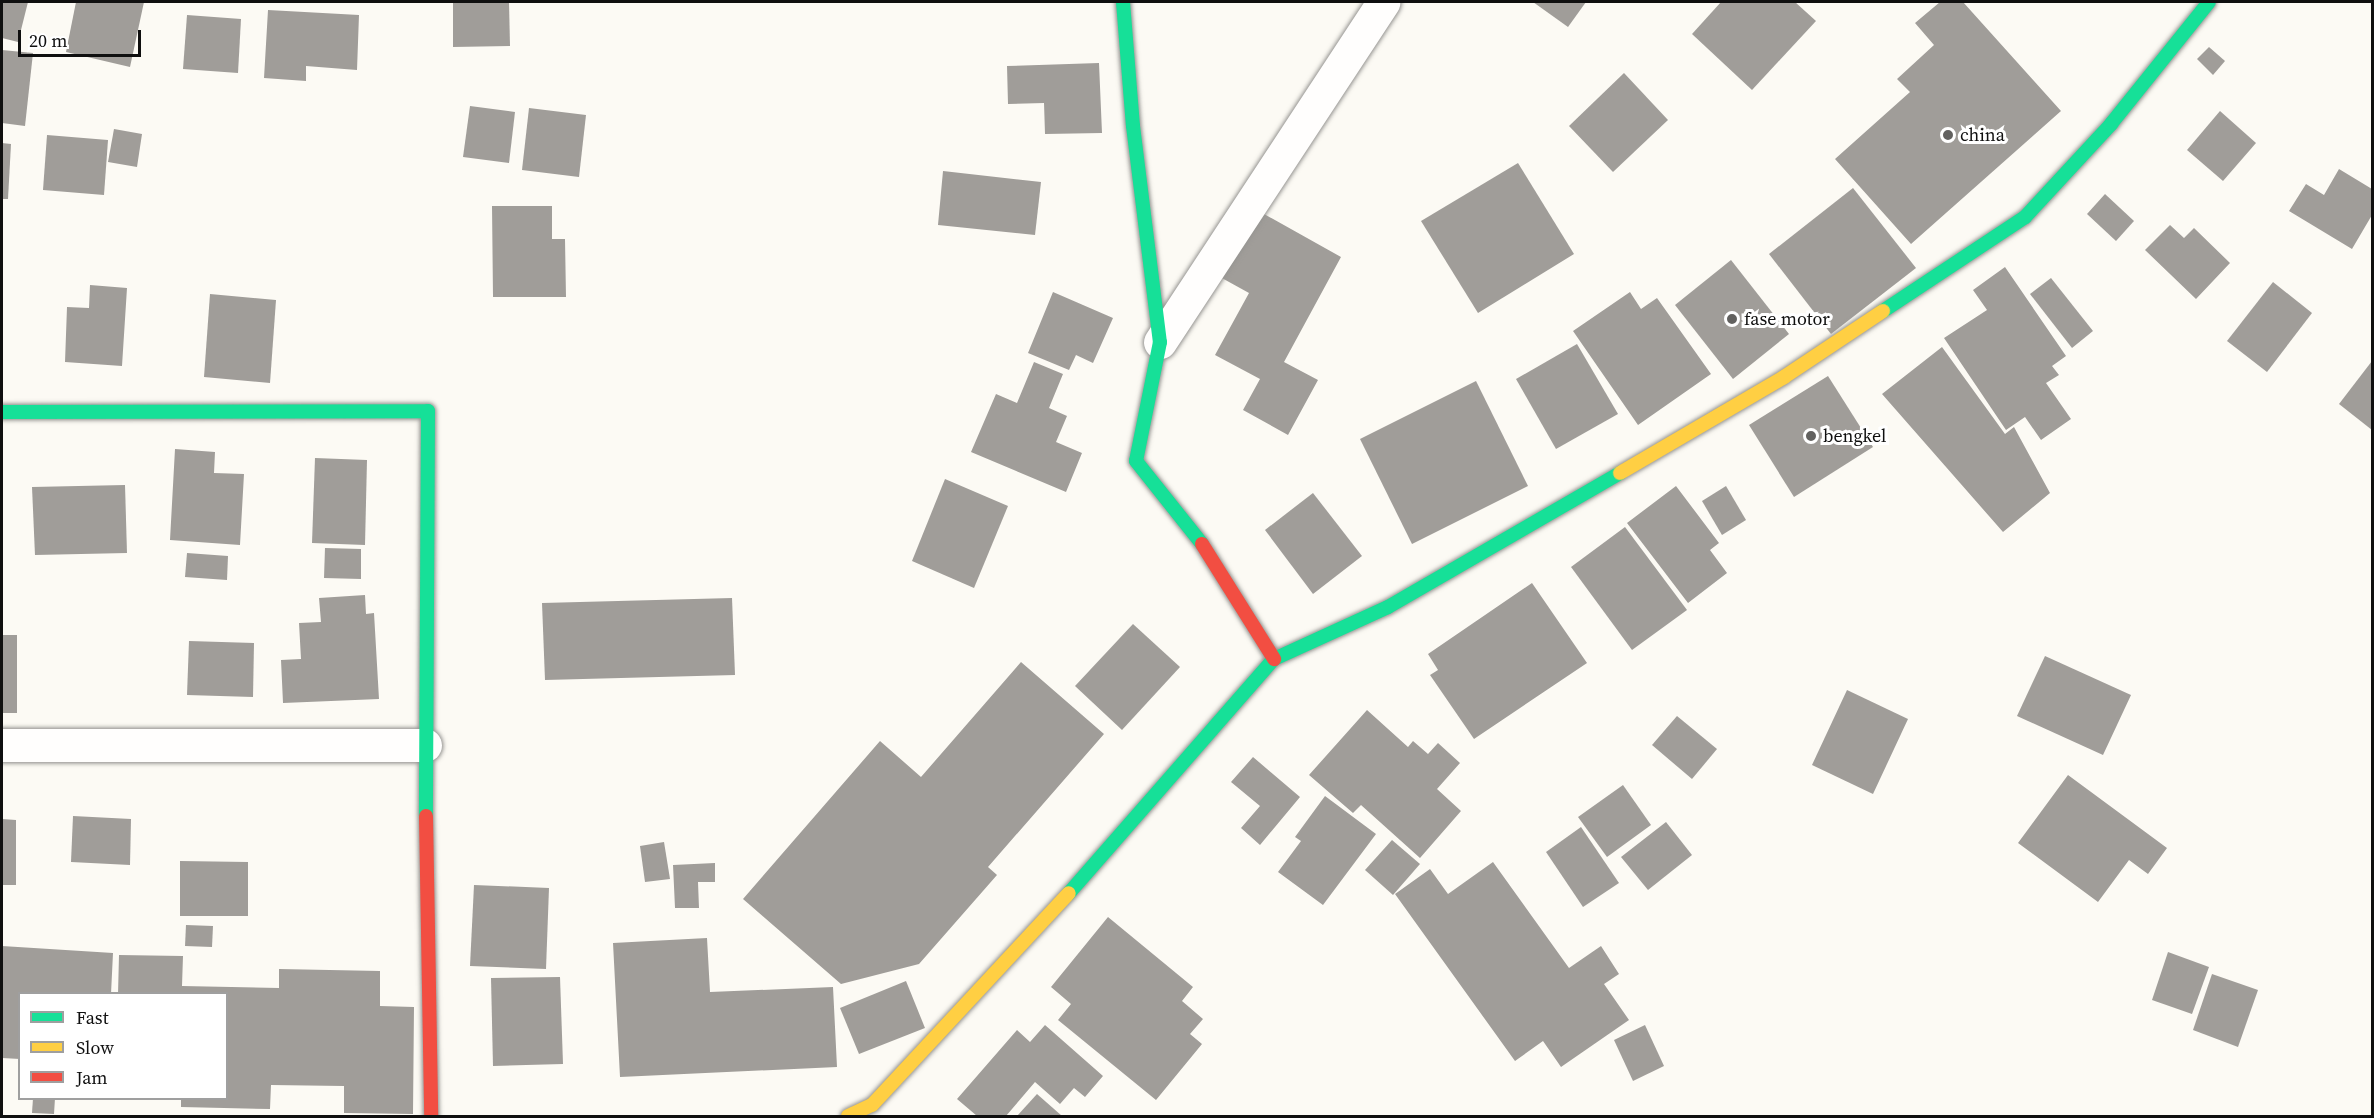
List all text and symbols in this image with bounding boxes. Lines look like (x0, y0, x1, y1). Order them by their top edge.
scale bar (21, 18, 144, 56)
text: 20 m (29, 28, 67, 53)
place label: china (1960, 124, 2005, 146)
marker: china (1941, 128, 1955, 142)
place label: fase motor (1744, 308, 1830, 330)
marker: fase motor (1725, 312, 1739, 326)
place label: bengkel (1823, 425, 1886, 447)
marker: bengkel (1804, 429, 1818, 443)
legend (18, 992, 228, 1100)
text: Fast (76, 1005, 109, 1030)
text: Slow (76, 1035, 114, 1060)
text: Jam (76, 1065, 108, 1090)

